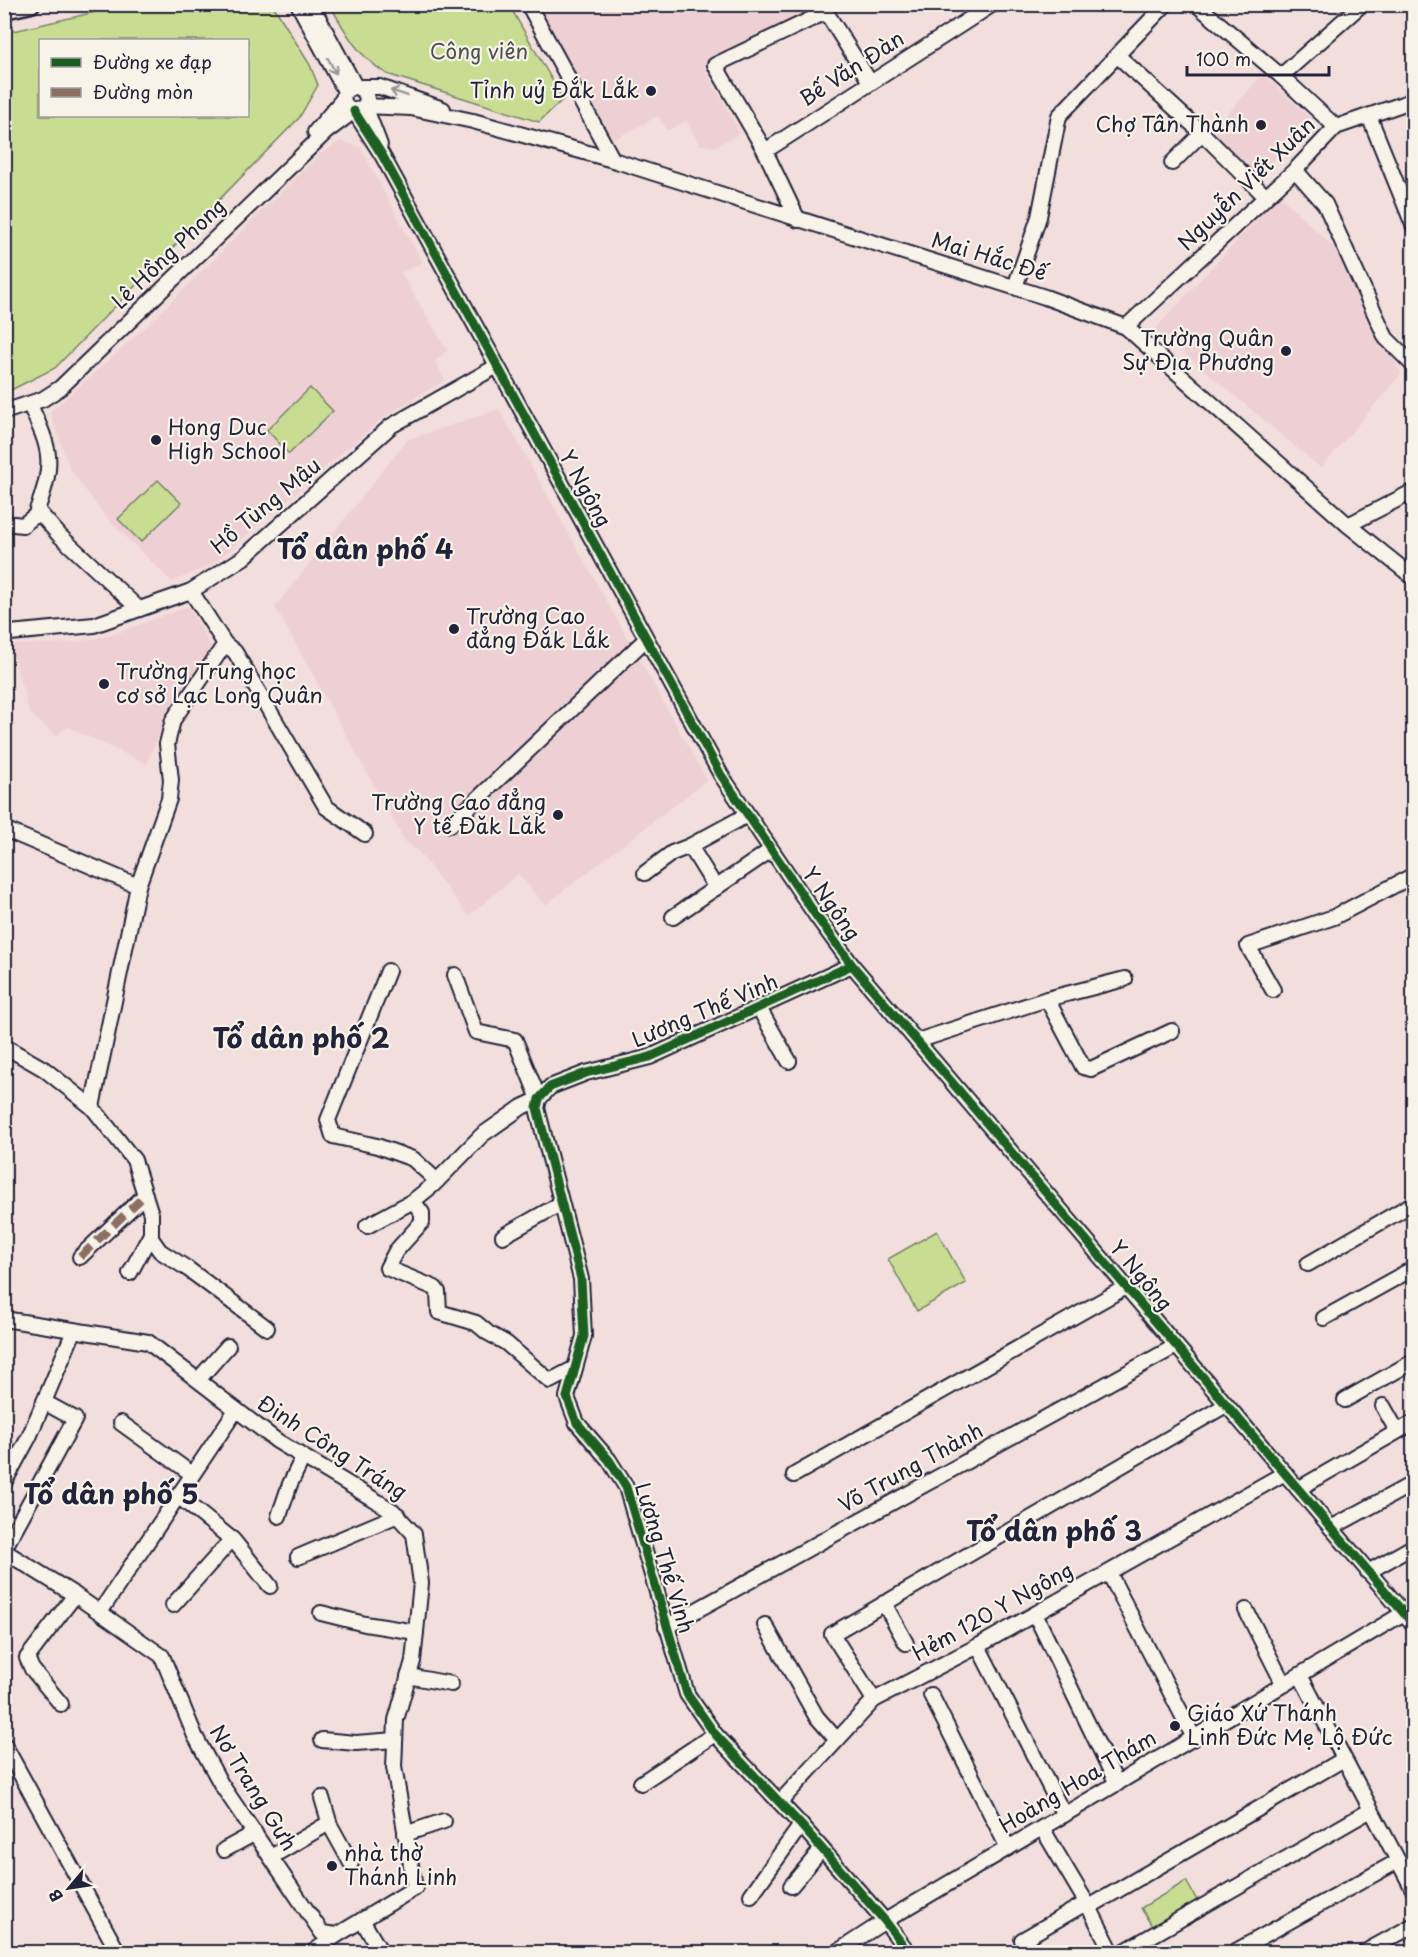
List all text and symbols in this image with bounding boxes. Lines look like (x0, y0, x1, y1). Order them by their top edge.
street label: Bế Văn Đàn (792, 21, 910, 113)
park label: Công viên (430, 34, 528, 66)
legend (39, 39, 249, 117)
scale bar (1187, 39, 1330, 77)
text: 100 m (1196, 45, 1251, 72)
text: Đường xe đạp (93, 48, 212, 75)
one-way arrow (327, 57, 338, 75)
place label: Tỉnh uỷ Đắk Lắk (470, 73, 639, 105)
text: Đường mòn (93, 78, 193, 105)
marker: Tỉnh uỷ Đắk Lắk (644, 84, 658, 98)
one-way arrow (390, 87, 409, 98)
place label: Chợ Tân Thành (1096, 107, 1249, 139)
street label: Nguyễn Viết Xuân (1170, 108, 1322, 257)
marker: Chợ Tân Thành (1254, 118, 1268, 132)
street label: Lê Hồng Phong (103, 189, 232, 316)
street label: Mai Hắc Đế (928, 222, 1053, 288)
place label: Trường Quân Sự Địa Phương (1122, 321, 1274, 377)
marker: Trường Quân Sự Địa Phương (1279, 344, 1293, 358)
place label: Hong Duc High School (168, 410, 287, 466)
marker: Hong Duc High School (149, 433, 163, 447)
street label: Y Ngông (552, 443, 621, 533)
street label: Hồ Tùng Mậu (203, 449, 327, 560)
district label: Tổ dân phố 4 (277, 527, 453, 568)
place label: Trường Cao đẳng Đắk Lắk (466, 599, 610, 655)
marker: Trường Cao đẳng Đắk Lắk (447, 622, 461, 636)
place label: Trường Trung học cơ sở Lạc Long Quân (116, 654, 323, 710)
marker: Trường Trung học cơ sở Lạc Long Quân (97, 677, 111, 691)
place label: Trường Cao đẳng Y tế Đăk Lăk (371, 785, 546, 841)
marker: Trường Cao đẳng Y tế Đăk Lăk (551, 808, 565, 822)
street label: Y Ngông (795, 859, 870, 946)
street label: Lương Thế Vinh (626, 964, 782, 1054)
district label: Tổ dân phố 2 (212, 1016, 390, 1057)
street label: Y Ngông (1103, 1232, 1182, 1317)
street label: Đinh Công Tráng (252, 1386, 414, 1507)
street label: Võ Trung Thành (832, 1413, 988, 1519)
district label: Tổ dân phố 5 (23, 1472, 199, 1513)
street label: Lương Thế Vinh (628, 1478, 704, 1637)
district label: Tổ dân phố 3 (966, 1509, 1142, 1550)
street label: Hẻm 120 Y Ngông (906, 1553, 1078, 1668)
place label: Giáo Xứ Thánh Linh Đức Mẹ Lộ Đức (1187, 1696, 1393, 1752)
street label: Nơ Trang Gưh (203, 1718, 306, 1856)
marker: Giáo Xứ Thánh Linh Đức Mẹ Lộ Đức (1168, 1719, 1182, 1733)
street label: Hoàng Hoa Thám (992, 1721, 1162, 1840)
place label: nhà thờ Thánh Linh (344, 1836, 457, 1892)
north arrow (39, 1858, 99, 1918)
marker: nhà thờ Thánh Linh (325, 1859, 339, 1873)
text: B (42, 1885, 68, 1906)

